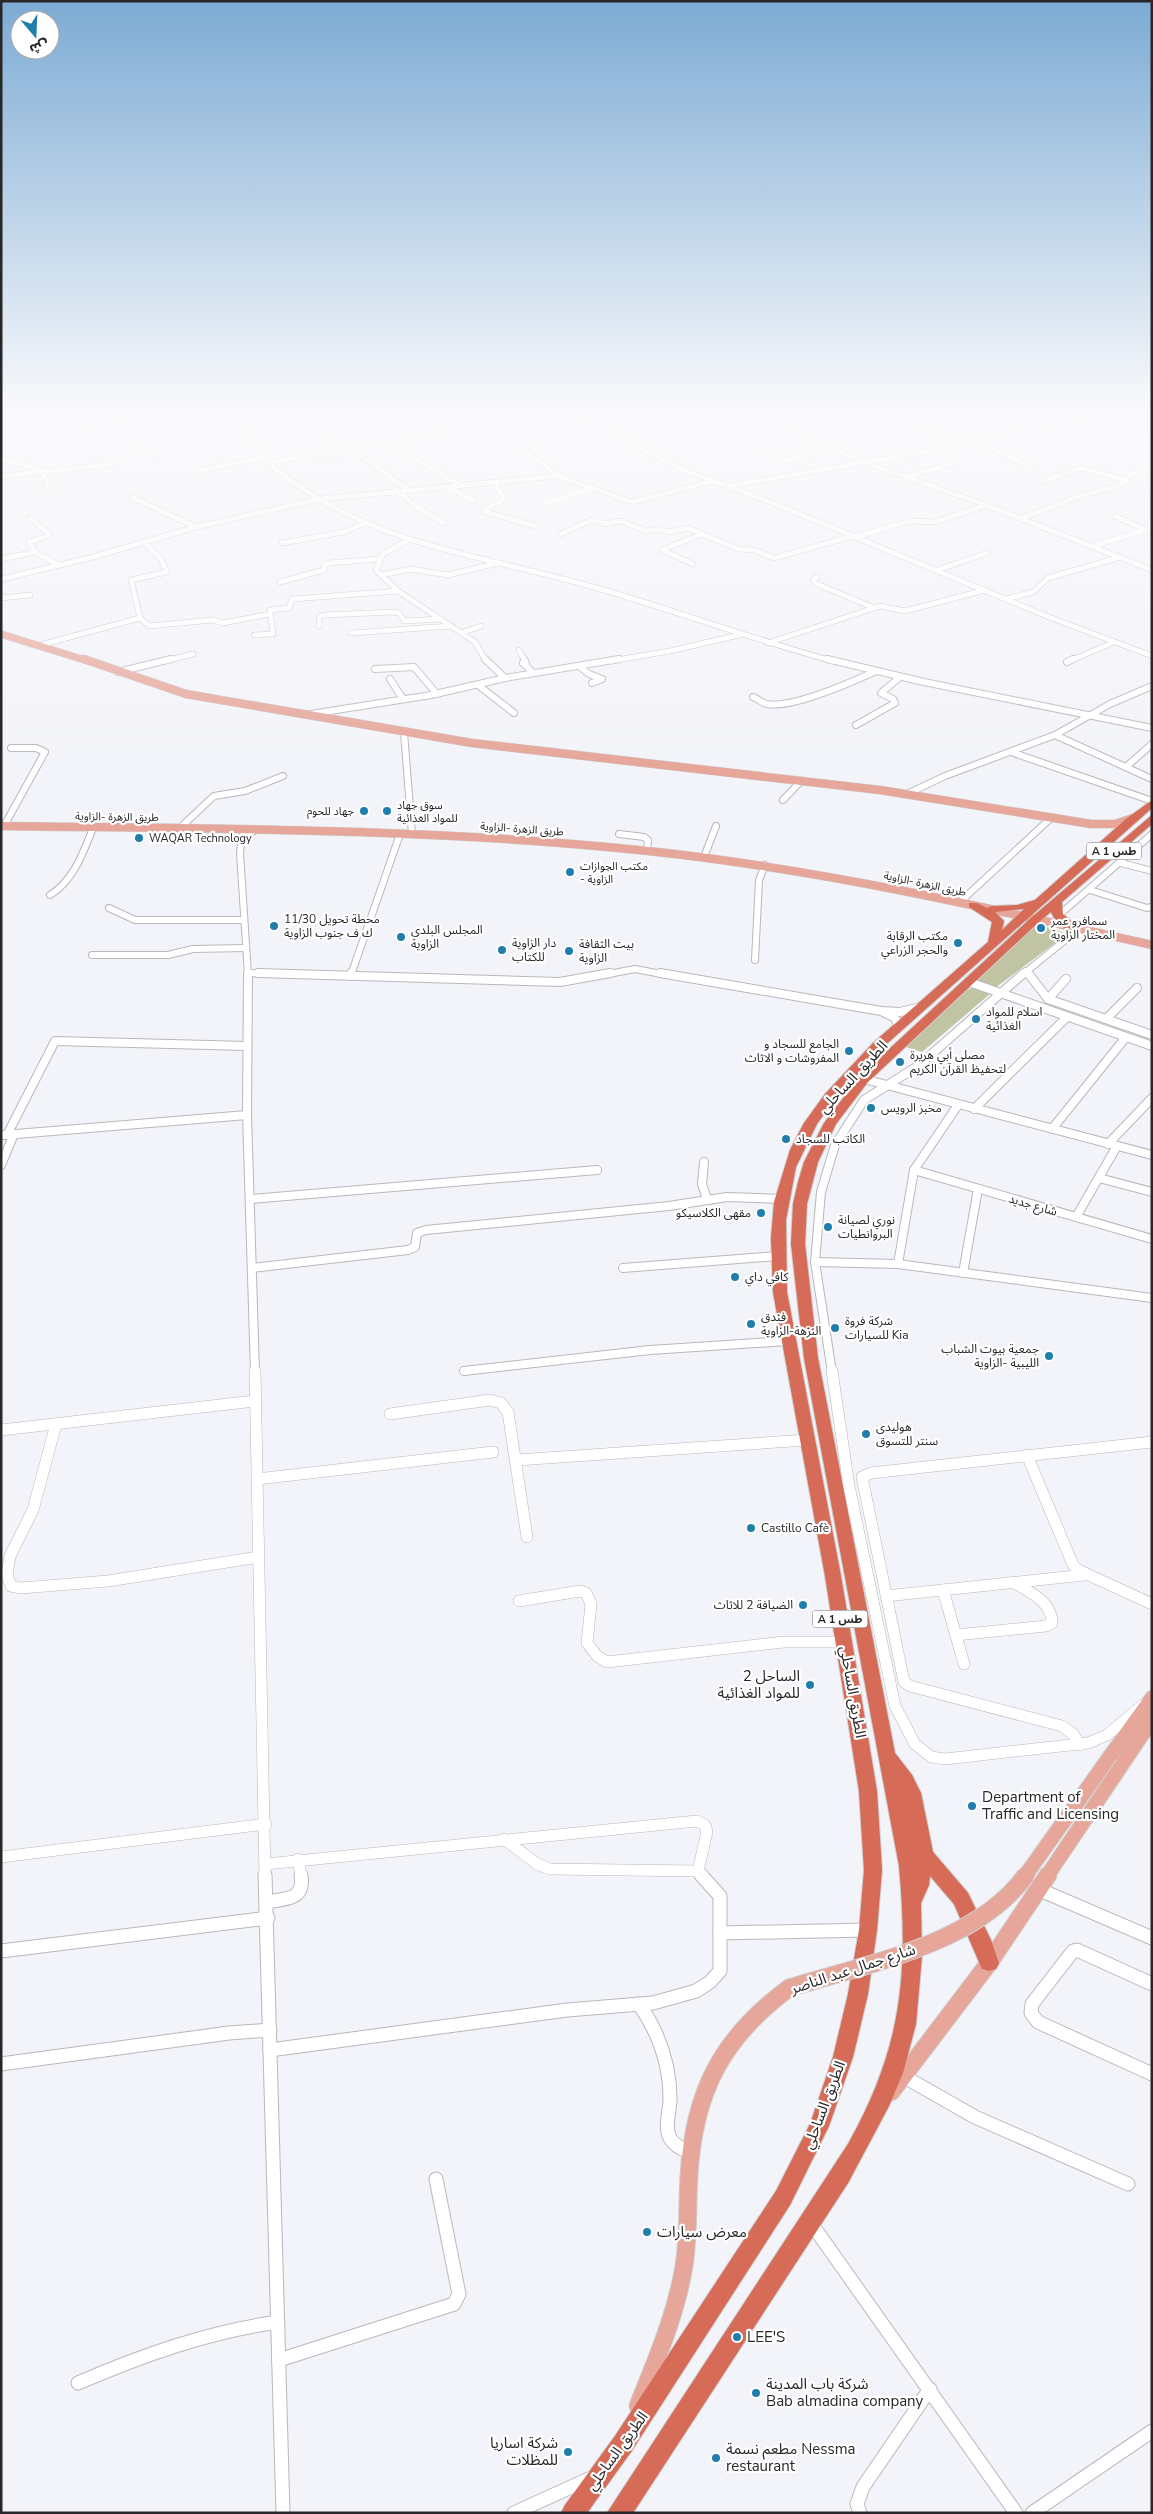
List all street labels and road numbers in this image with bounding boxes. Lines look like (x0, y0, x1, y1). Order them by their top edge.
street label: طريق الزهرة -الزاوية (75, 809, 159, 825)
street label: طريق الزهرة -الزاوية (480, 819, 564, 839)
road number: A 1 طس (1086, 842, 1142, 859)
street label: طريق الزهرة -الزاوية (882, 868, 968, 900)
street label: الطريق الساحلي (814, 1036, 893, 1119)
street label: شارع جديد (1007, 1190, 1059, 1221)
road number: A 1 طس (812, 1610, 868, 1628)
street label: الطريق الساحلي (834, 1644, 871, 1740)
street label: شارع جمال عبد الناصر (787, 1939, 919, 2001)
street label: الطريق الساحلي (798, 2058, 851, 2153)
street label: الطريق الساحلي (582, 2407, 654, 2495)

